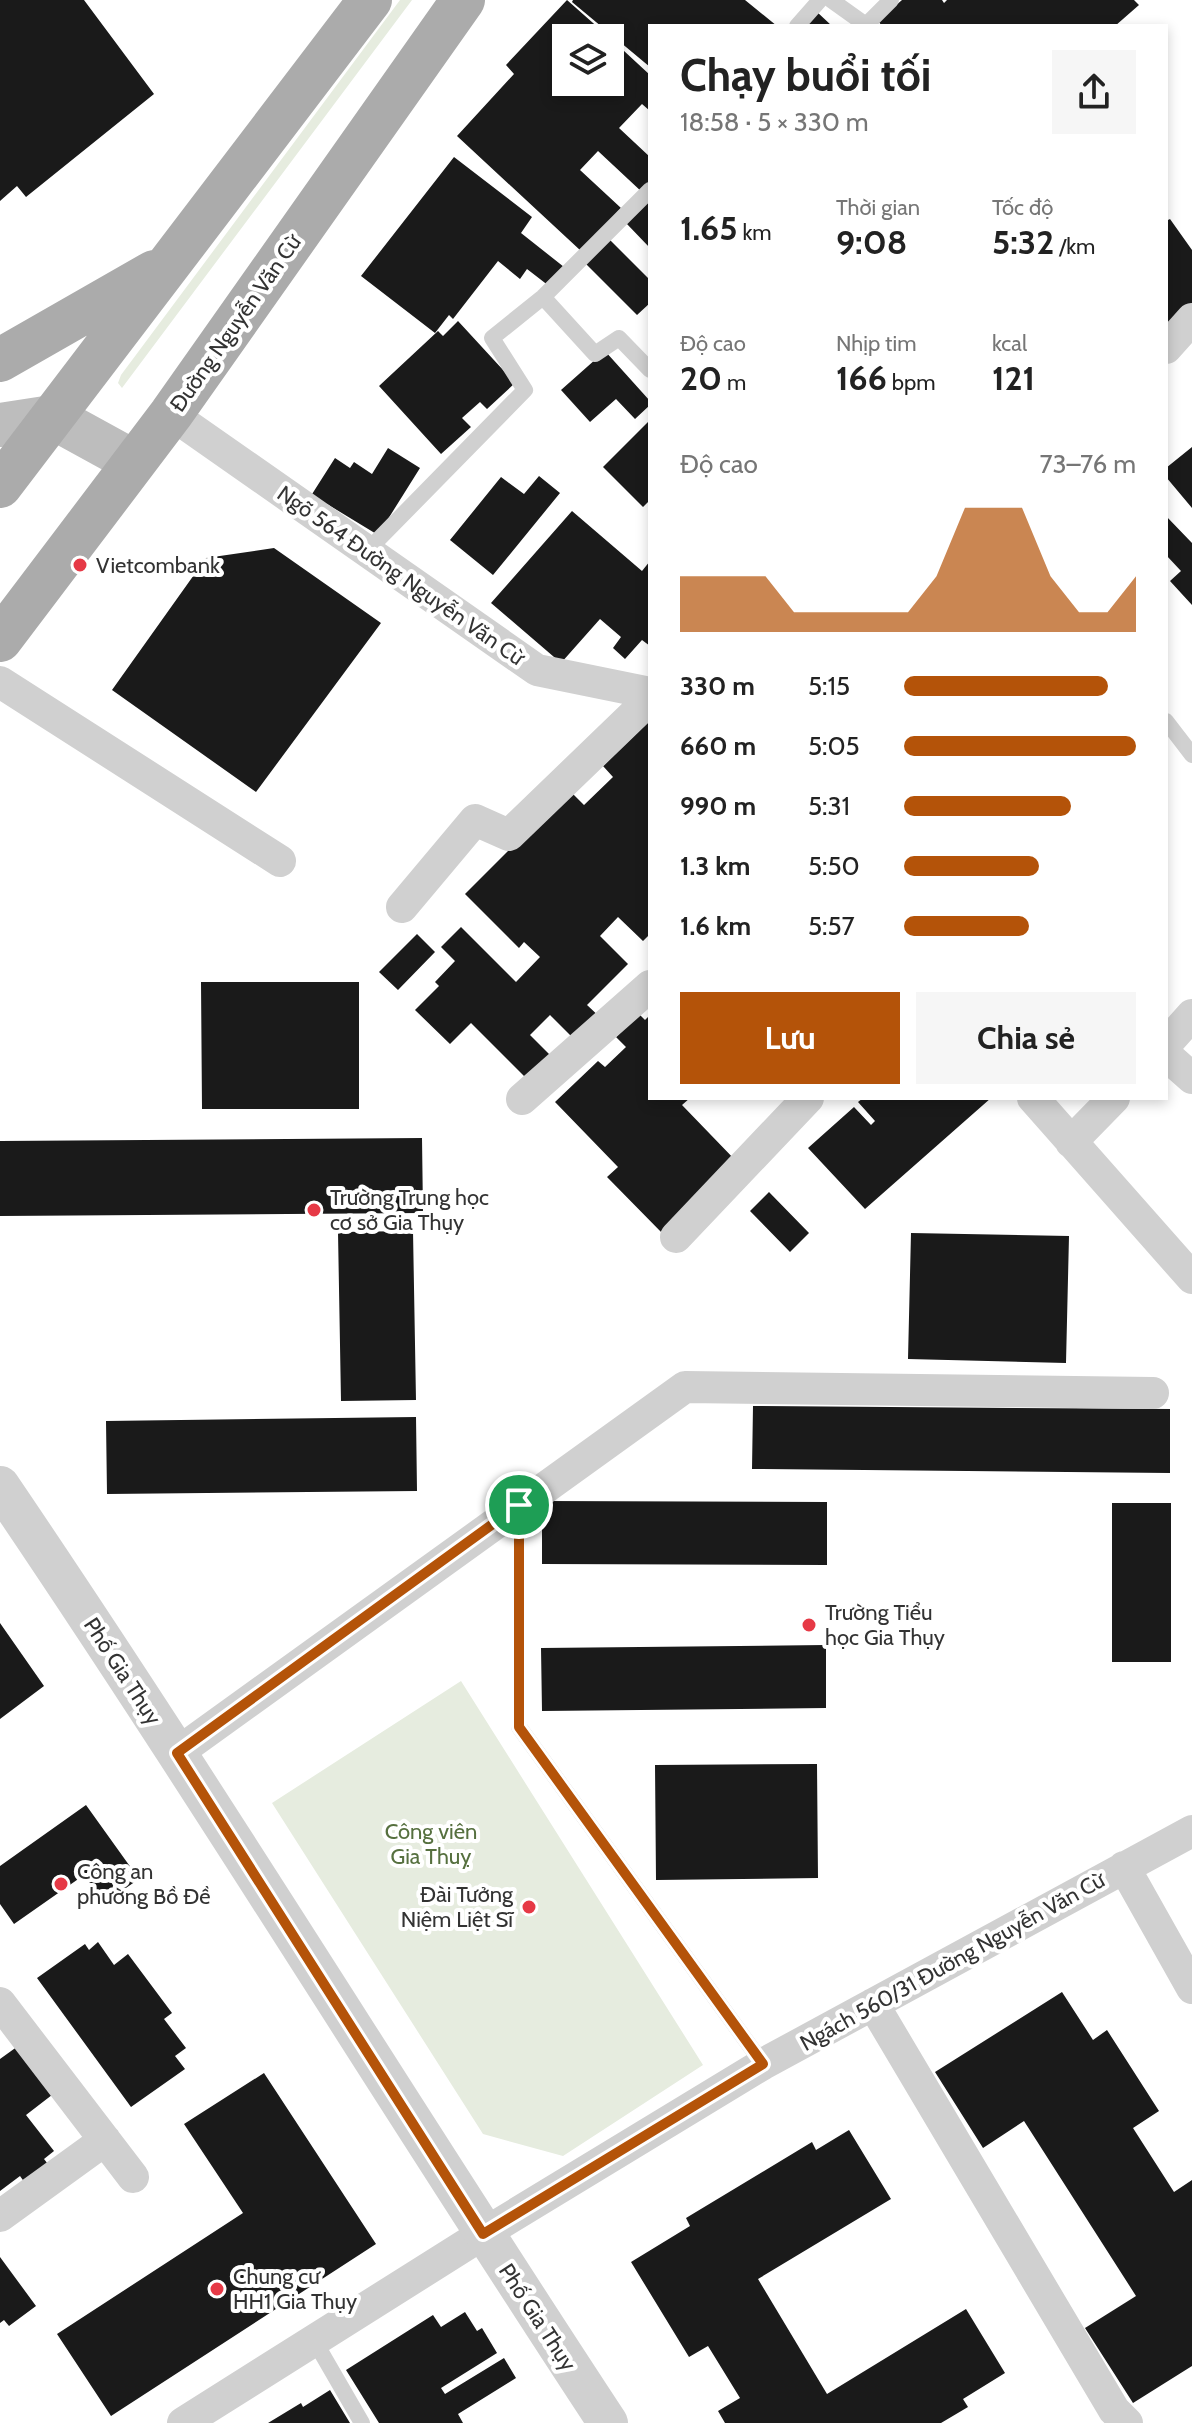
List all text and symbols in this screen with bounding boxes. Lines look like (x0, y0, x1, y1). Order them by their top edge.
map controls (552, 24, 624, 96)
button: layers (552, 24, 624, 96)
text: Chạy buổi tối (680, 49, 931, 102)
button: share (1052, 50, 1136, 134)
text: 18:58 · 5 × 330 m (680, 106, 869, 138)
text: Thời gian (836, 194, 920, 221)
text: Tốc độ (992, 194, 1053, 221)
text: 1.65 (680, 207, 737, 249)
text: km (737, 219, 772, 246)
text: 9:08 (836, 221, 907, 263)
text: 5:32 (992, 221, 1054, 263)
street label: Đường Nguyễn Văn Cừ (164, 228, 308, 417)
text: /km (1054, 233, 1095, 260)
text: Độ cao (680, 330, 746, 357)
text: Nhịp tim (836, 330, 916, 357)
text: kcal (992, 330, 1027, 357)
text: 20 (680, 357, 722, 399)
text: 166 (836, 357, 887, 399)
text: 121 (992, 357, 1035, 399)
text: m (722, 369, 746, 396)
text: bpm (887, 369, 935, 396)
text: Độ cao (680, 448, 758, 480)
text: 73–76 m (1039, 448, 1136, 480)
street label: Ngõ 564 Đường Nguyễn Văn Cừ (272, 480, 531, 672)
place label: Vietcombank (96, 552, 220, 579)
marker: Vietcombank (71, 556, 89, 574)
text: 330 m (680, 670, 755, 702)
text: 5:15 (808, 670, 850, 702)
text: 660 m (680, 730, 756, 762)
text: 5:05 (808, 730, 860, 762)
text: 990 m (680, 790, 756, 822)
text: 5:31 (808, 790, 850, 822)
text: 1.3 km (680, 850, 750, 882)
text: 5:50 (808, 850, 860, 882)
text: 1.6 km (680, 910, 751, 942)
text: 5:57 (808, 910, 855, 942)
button: Lưu (680, 992, 900, 1084)
button: Chia sẻ (916, 992, 1136, 1084)
place label: Trường Trung học cơ sở Gia Thụy (330, 1184, 489, 1236)
marker: Trường Trung học cơ sở Gia Thụy (305, 1201, 323, 1219)
pin (485, 1471, 553, 1539)
icon: arrive (497, 1483, 541, 1527)
place label: Trường Tiểu học Gia Thụy (825, 1599, 945, 1651)
street label: Phố Gia Thụy (78, 1613, 167, 1730)
marker: Trường Tiểu học Gia Thụy (800, 1616, 818, 1634)
park label: Công viên Gia Thuỵ (385, 1818, 477, 1870)
place label: Công an phường Bồ Đề (77, 1858, 211, 1910)
street label: Ngách 560/31 Đường Nguyễn Văn Cừ (795, 1865, 1111, 2057)
marker: Công an phường Bồ Đề (52, 1875, 70, 1893)
place label: Đài Tưởng Niệm Liệt Sĩ (401, 1881, 514, 1933)
marker: Đài Tưởng Niệm Liệt Sĩ (520, 1898, 538, 1916)
street label: Phố Gia Thụy (493, 2259, 582, 2376)
place label: Chung cư HH1 Gia Thụy (233, 2263, 357, 2315)
marker: Chung cư HH1 Gia Thụy (208, 2280, 226, 2298)

